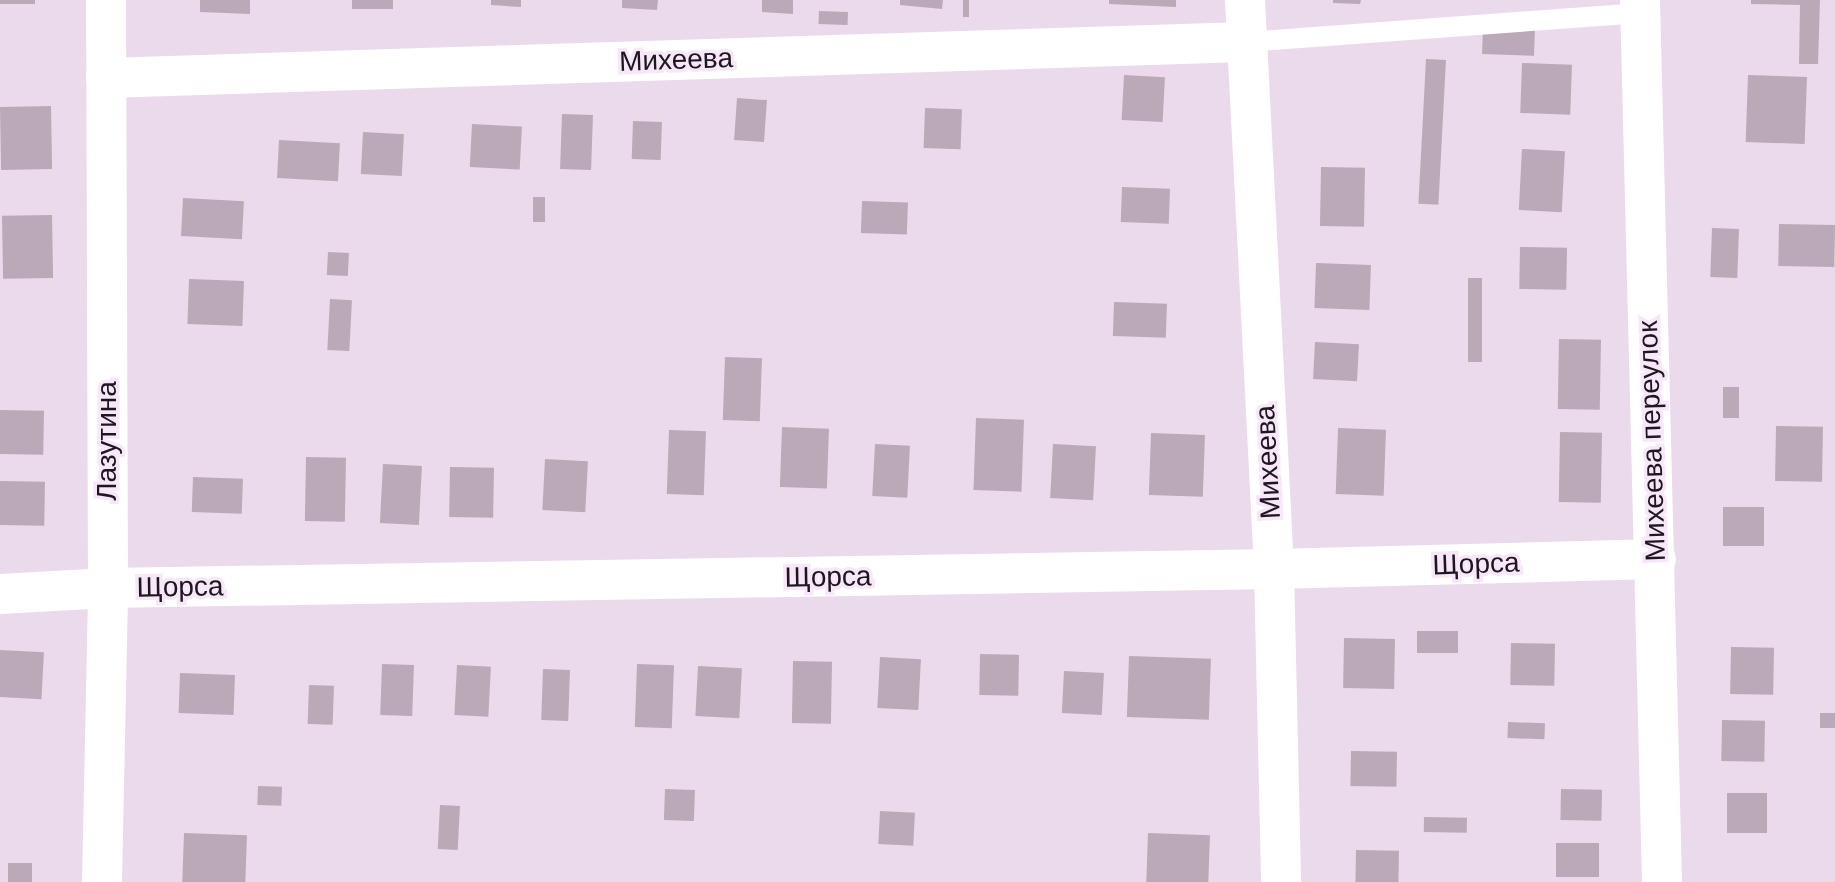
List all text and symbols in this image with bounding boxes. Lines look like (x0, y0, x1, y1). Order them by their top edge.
street label: Михеева (618, 41, 734, 79)
street label: Михеева переулок (1631, 320, 1673, 562)
street label: Лазутина (90, 381, 124, 501)
street label: Михеева (1248, 404, 1288, 520)
street label: Щорса (1432, 546, 1520, 582)
street label: Щорса (784, 559, 872, 595)
street label: Щорса (136, 569, 224, 605)

